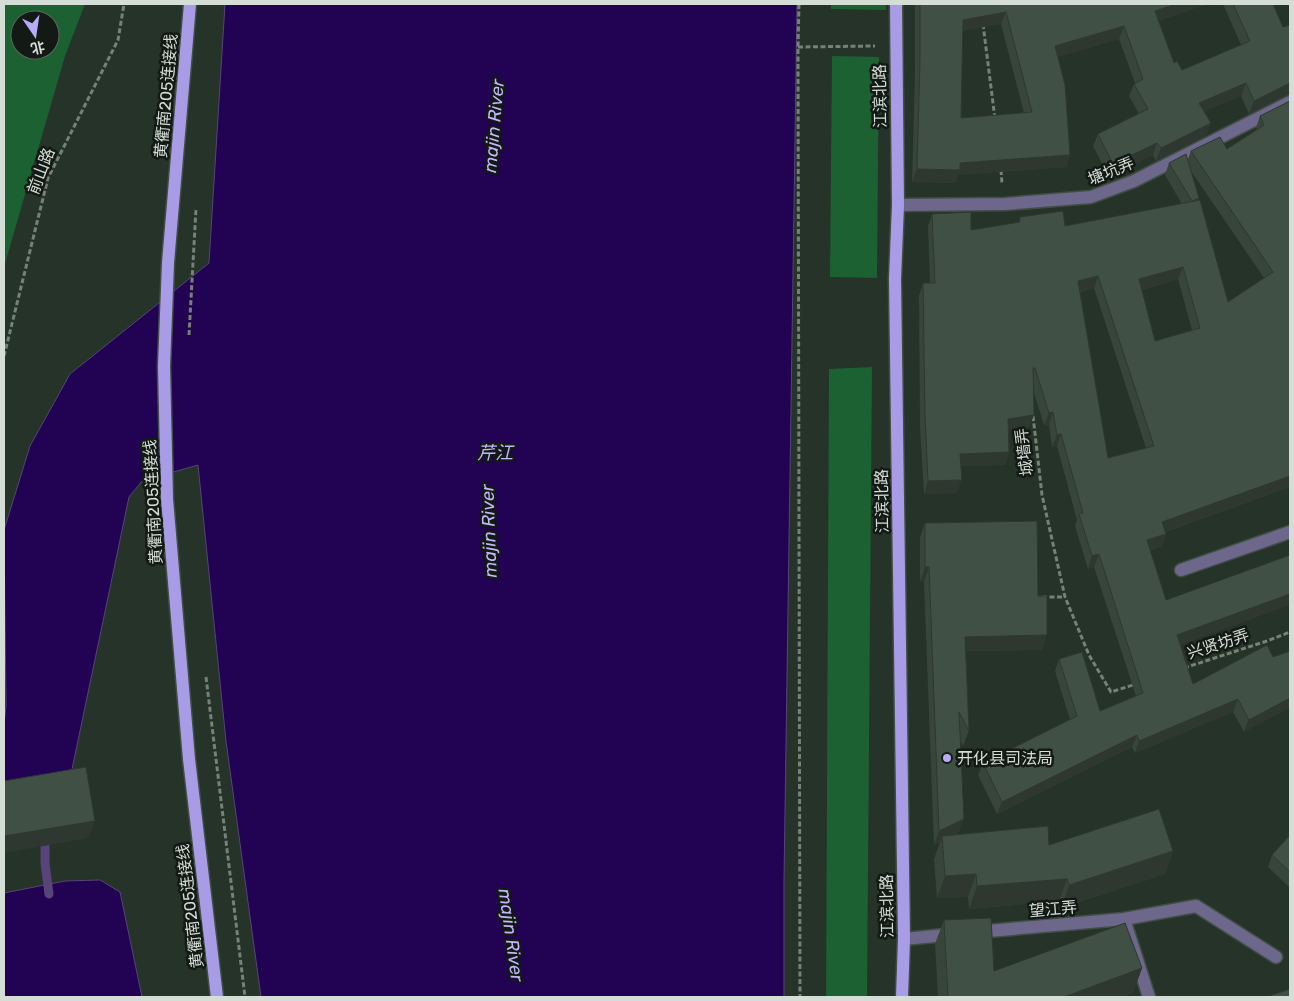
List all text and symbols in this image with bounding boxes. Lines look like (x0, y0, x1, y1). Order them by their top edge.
north arrow (10, 10, 60, 60)
street label: 黄衢南205连接线 (151, 33, 181, 159)
text: 北 (29, 37, 47, 57)
street label: 江滨北路 (870, 64, 890, 128)
water label: majin River (479, 77, 509, 174)
street label: 前山路 (24, 145, 58, 197)
street label: 塘坑弄 (1085, 153, 1137, 189)
street label: 城墙弄 (1012, 427, 1036, 477)
street label: 黄衢南205连接线 (140, 439, 166, 565)
water label: 芹江 (477, 442, 515, 464)
street label: 江滨北路 (872, 469, 892, 533)
water label: majin River (476, 483, 502, 578)
street label: 兴贤坊弄 (1185, 625, 1251, 663)
place label: 开化县司法局 (957, 749, 1053, 768)
marker: 开化县司法局 (941, 752, 953, 764)
street label: 黄衢南205连接线 (173, 843, 207, 969)
street label: 江滨北路 (877, 874, 897, 938)
water label: majin River (494, 887, 529, 984)
street label: 望江弄 (1028, 897, 1078, 921)

